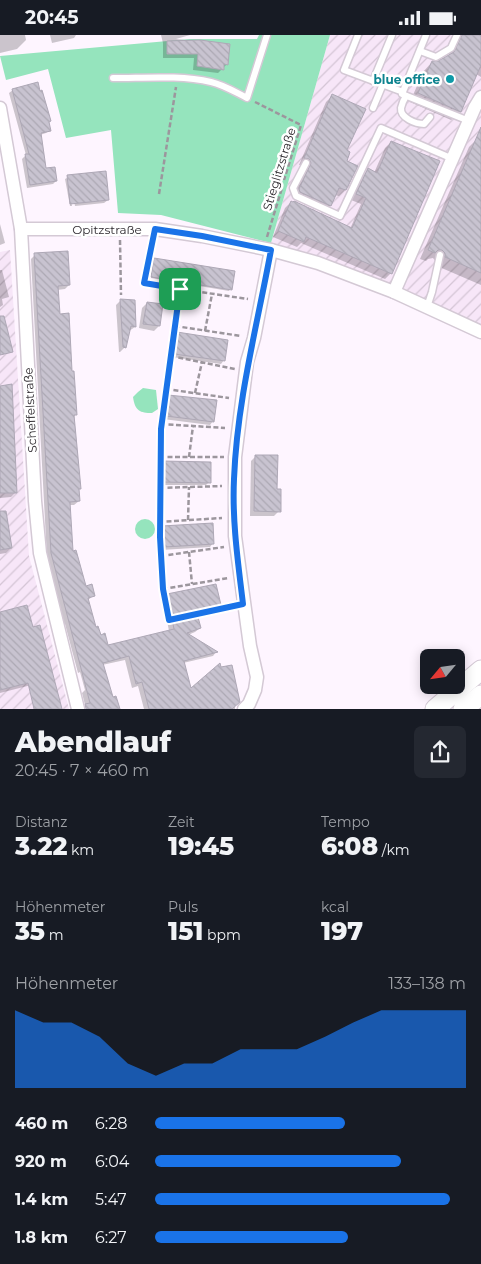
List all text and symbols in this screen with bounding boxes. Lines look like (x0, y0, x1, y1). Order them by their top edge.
text: 20:45 (25, 6, 79, 29)
place label: blue office (374, 72, 440, 87)
marker: blue office (444, 73, 456, 85)
street label: Stieglitzstraße (259, 126, 299, 212)
street label: Opitzstraße (72, 222, 142, 237)
pin (159, 268, 201, 310)
icon: arrive (166, 275, 194, 303)
street label: Scheffelstraße (20, 367, 40, 453)
north arrow (420, 649, 465, 694)
map controls (420, 649, 465, 694)
text: Abendlauf (15, 725, 171, 759)
button: share (414, 726, 466, 778)
text: 20:45 · 7 × 460 m (15, 761, 149, 780)
text: Distanz (15, 813, 67, 831)
text: Zeit (168, 813, 195, 831)
text: Tempo (321, 813, 370, 831)
text: 3.22 (15, 831, 67, 861)
text: 19:45 (168, 831, 234, 861)
text: 6:08 (321, 831, 378, 861)
text: km (67, 841, 94, 859)
text: /km (378, 841, 410, 859)
text: Höhenmeter (15, 898, 105, 916)
text: Puls (168, 898, 198, 916)
text: kcal (321, 898, 349, 916)
text: 35 (15, 916, 45, 946)
text: 151 (168, 916, 203, 946)
text: 197 (321, 916, 363, 946)
text: m (45, 926, 64, 944)
text: bpm (203, 926, 241, 944)
text: Höhenmeter (15, 974, 118, 993)
text: 133–138 m (388, 974, 466, 993)
text: 460 m (15, 1114, 68, 1133)
text: 6:28 (95, 1114, 127, 1133)
text: 920 m (15, 1152, 67, 1171)
text: 6:04 (95, 1152, 129, 1171)
text: 1.4 km (15, 1190, 68, 1209)
text: 5:47 (95, 1190, 127, 1209)
text: 1.8 km (15, 1228, 68, 1247)
text: 6:27 (95, 1228, 127, 1247)

